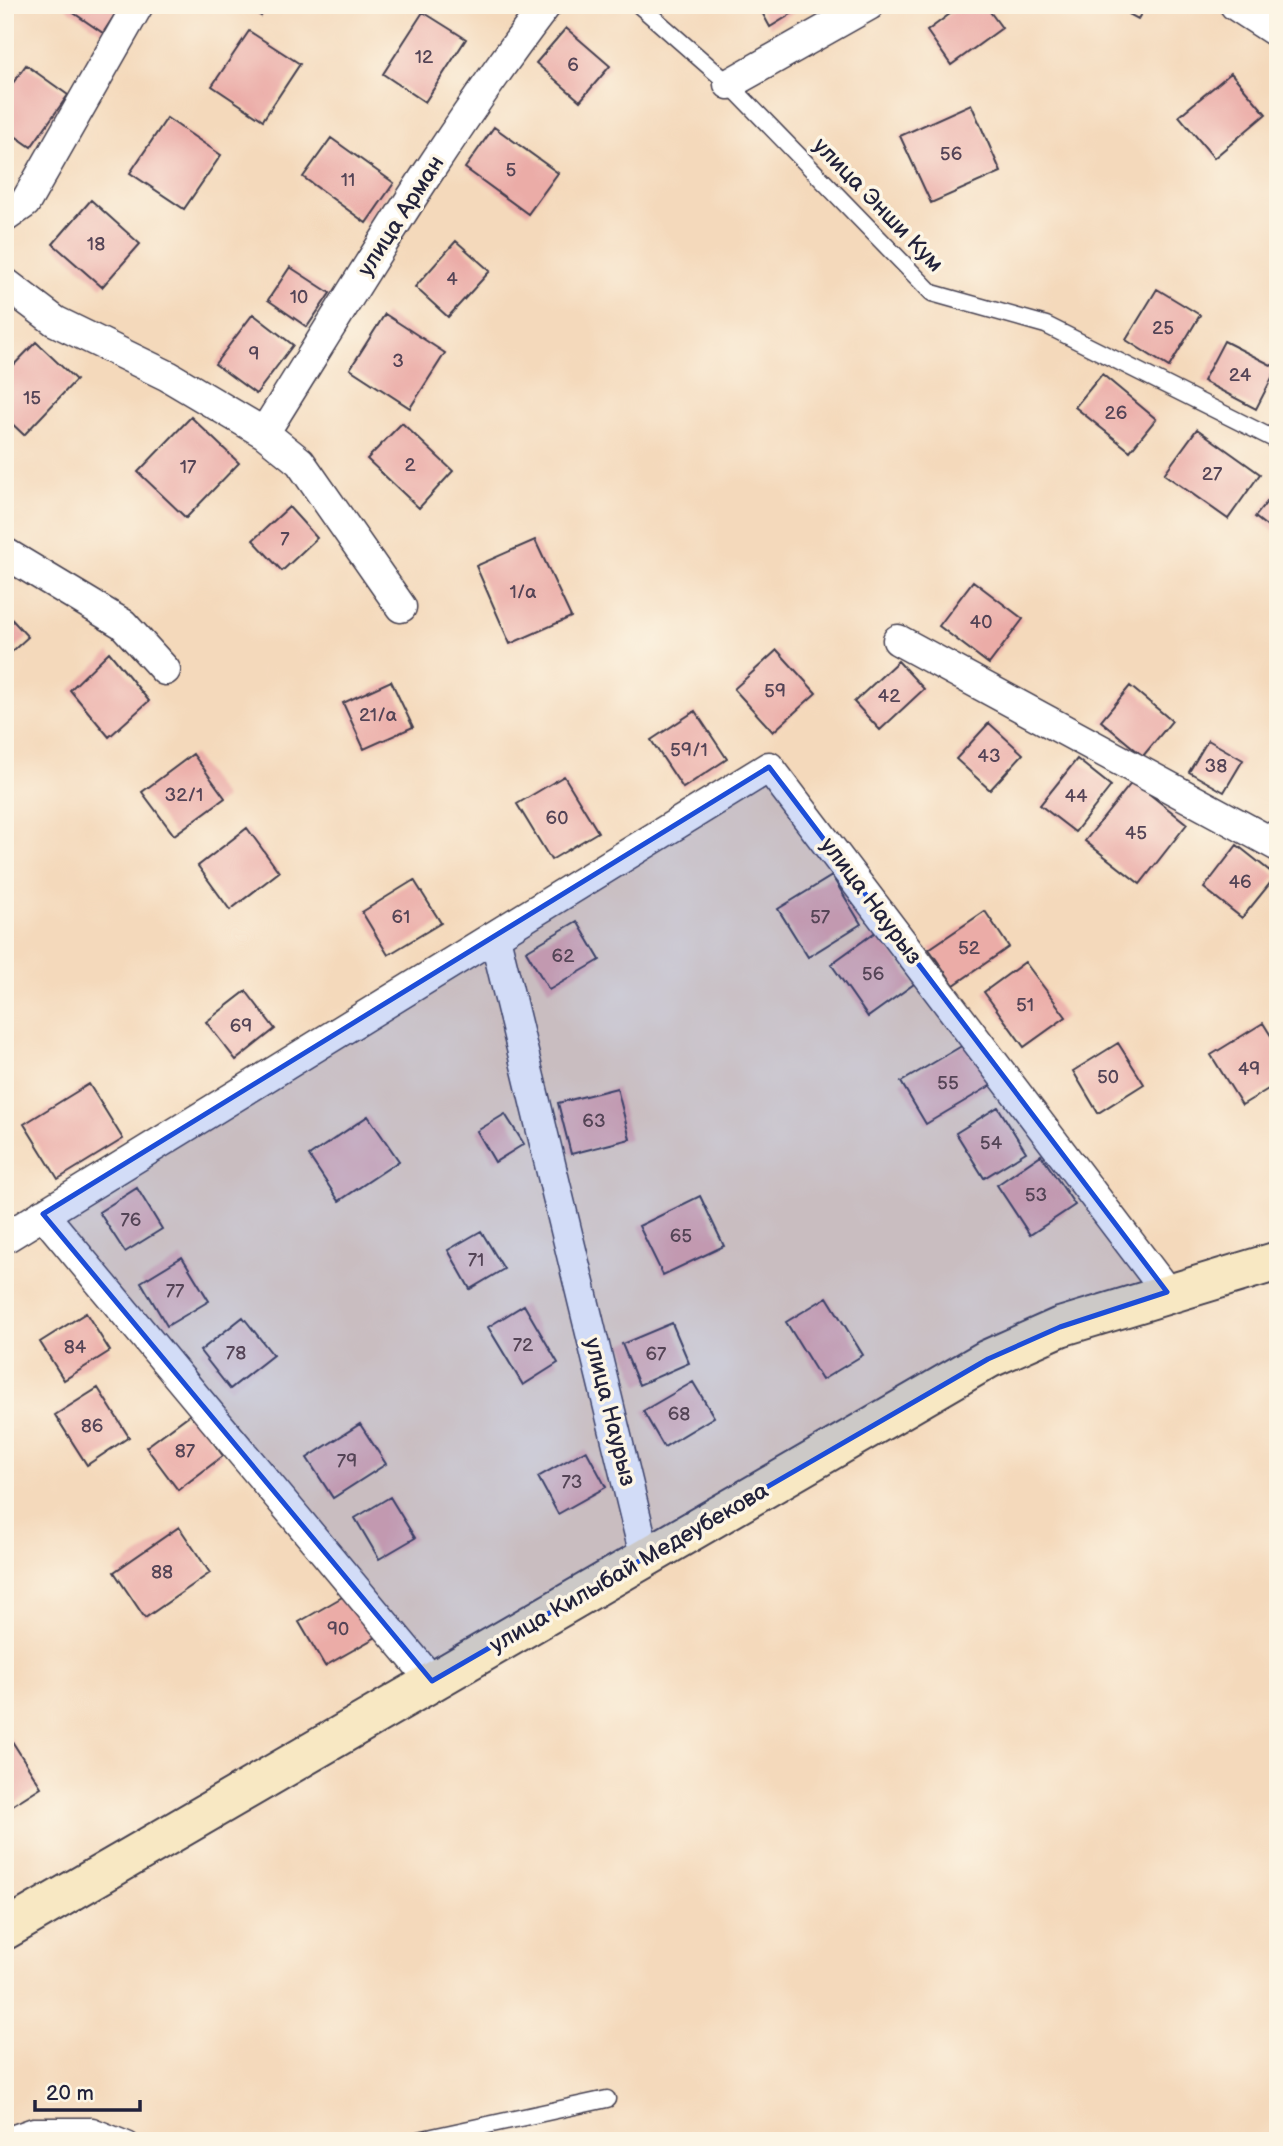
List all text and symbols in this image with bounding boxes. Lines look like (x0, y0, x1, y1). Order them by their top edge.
house number: 12 (415, 46, 434, 69)
house number: 6 (567, 54, 579, 77)
street label: улица Энши Кум (807, 132, 949, 278)
house number: 56 (940, 143, 962, 166)
street label: улица Арман (352, 150, 450, 282)
house number: 5 (506, 159, 517, 182)
house number: 11 (341, 169, 355, 192)
house number: 18 (87, 233, 105, 256)
house number: 4 (446, 268, 458, 291)
house number: 10 (290, 286, 308, 309)
house number: 25 (1152, 317, 1174, 340)
house number: 9 (249, 343, 259, 366)
house number: 3 (392, 350, 404, 373)
house number: 24 (1229, 364, 1252, 387)
house number: 15 (23, 387, 41, 410)
house number: 26 (1105, 402, 1127, 425)
house number: 2 (404, 454, 416, 477)
house number: 17 (180, 456, 197, 479)
house number: 27 (1202, 463, 1223, 486)
house number: 7 (280, 528, 290, 551)
house number: 1/а (509, 581, 537, 604)
house number: 40 (970, 611, 992, 634)
house number: 59 (764, 680, 786, 703)
house number: 42 (878, 685, 901, 708)
house number: 21/а (359, 704, 397, 727)
house number: 59/1 (670, 739, 708, 762)
house number: 43 (977, 745, 1001, 768)
house number: 38 (1205, 755, 1227, 778)
house number: 32/1 (165, 784, 203, 807)
house number: 44 (1064, 785, 1088, 808)
house number: 60 (546, 807, 568, 830)
house number: 45 (1125, 822, 1147, 845)
street label: улица Наурыз (814, 832, 928, 970)
house number: 46 (1228, 871, 1252, 894)
house number: 61 (392, 906, 410, 929)
house number: 57 (810, 906, 831, 929)
house number: 52 (958, 937, 981, 960)
house number: 62 (552, 945, 575, 968)
house number: 56 (862, 963, 884, 986)
house number: 51 (1016, 994, 1034, 1017)
house number: 69 (230, 1015, 252, 1038)
house number: 49 (1238, 1058, 1260, 1081)
house number: 50 (1097, 1066, 1119, 1089)
house number: 55 (937, 1072, 959, 1095)
house number: 63 (582, 1110, 606, 1133)
house number: 54 (980, 1132, 1003, 1155)
house number: 53 (1025, 1184, 1047, 1207)
house number: 76 (121, 1209, 141, 1232)
house number: 65 (670, 1225, 692, 1248)
house number: 71 (468, 1249, 484, 1272)
house number: 77 (166, 1280, 185, 1303)
house number: 72 (513, 1334, 534, 1357)
street label: улица Наурыз (578, 1335, 642, 1489)
house number: 84 (64, 1336, 87, 1359)
house number: 78 (226, 1342, 246, 1365)
house number: 67 (646, 1343, 667, 1366)
house number: 68 (668, 1403, 690, 1426)
house number: 86 (81, 1415, 103, 1438)
house number: 87 (175, 1440, 196, 1463)
house number: 79 (337, 1450, 357, 1473)
house number: 73 (561, 1471, 583, 1494)
street label: улица Килыбай Медеубекова (485, 1476, 774, 1659)
house number: 88 (151, 1561, 173, 1584)
house number: 90 (327, 1618, 349, 1641)
scale bar (35, 2069, 140, 2113)
text: 20 m (46, 2081, 94, 2106)

